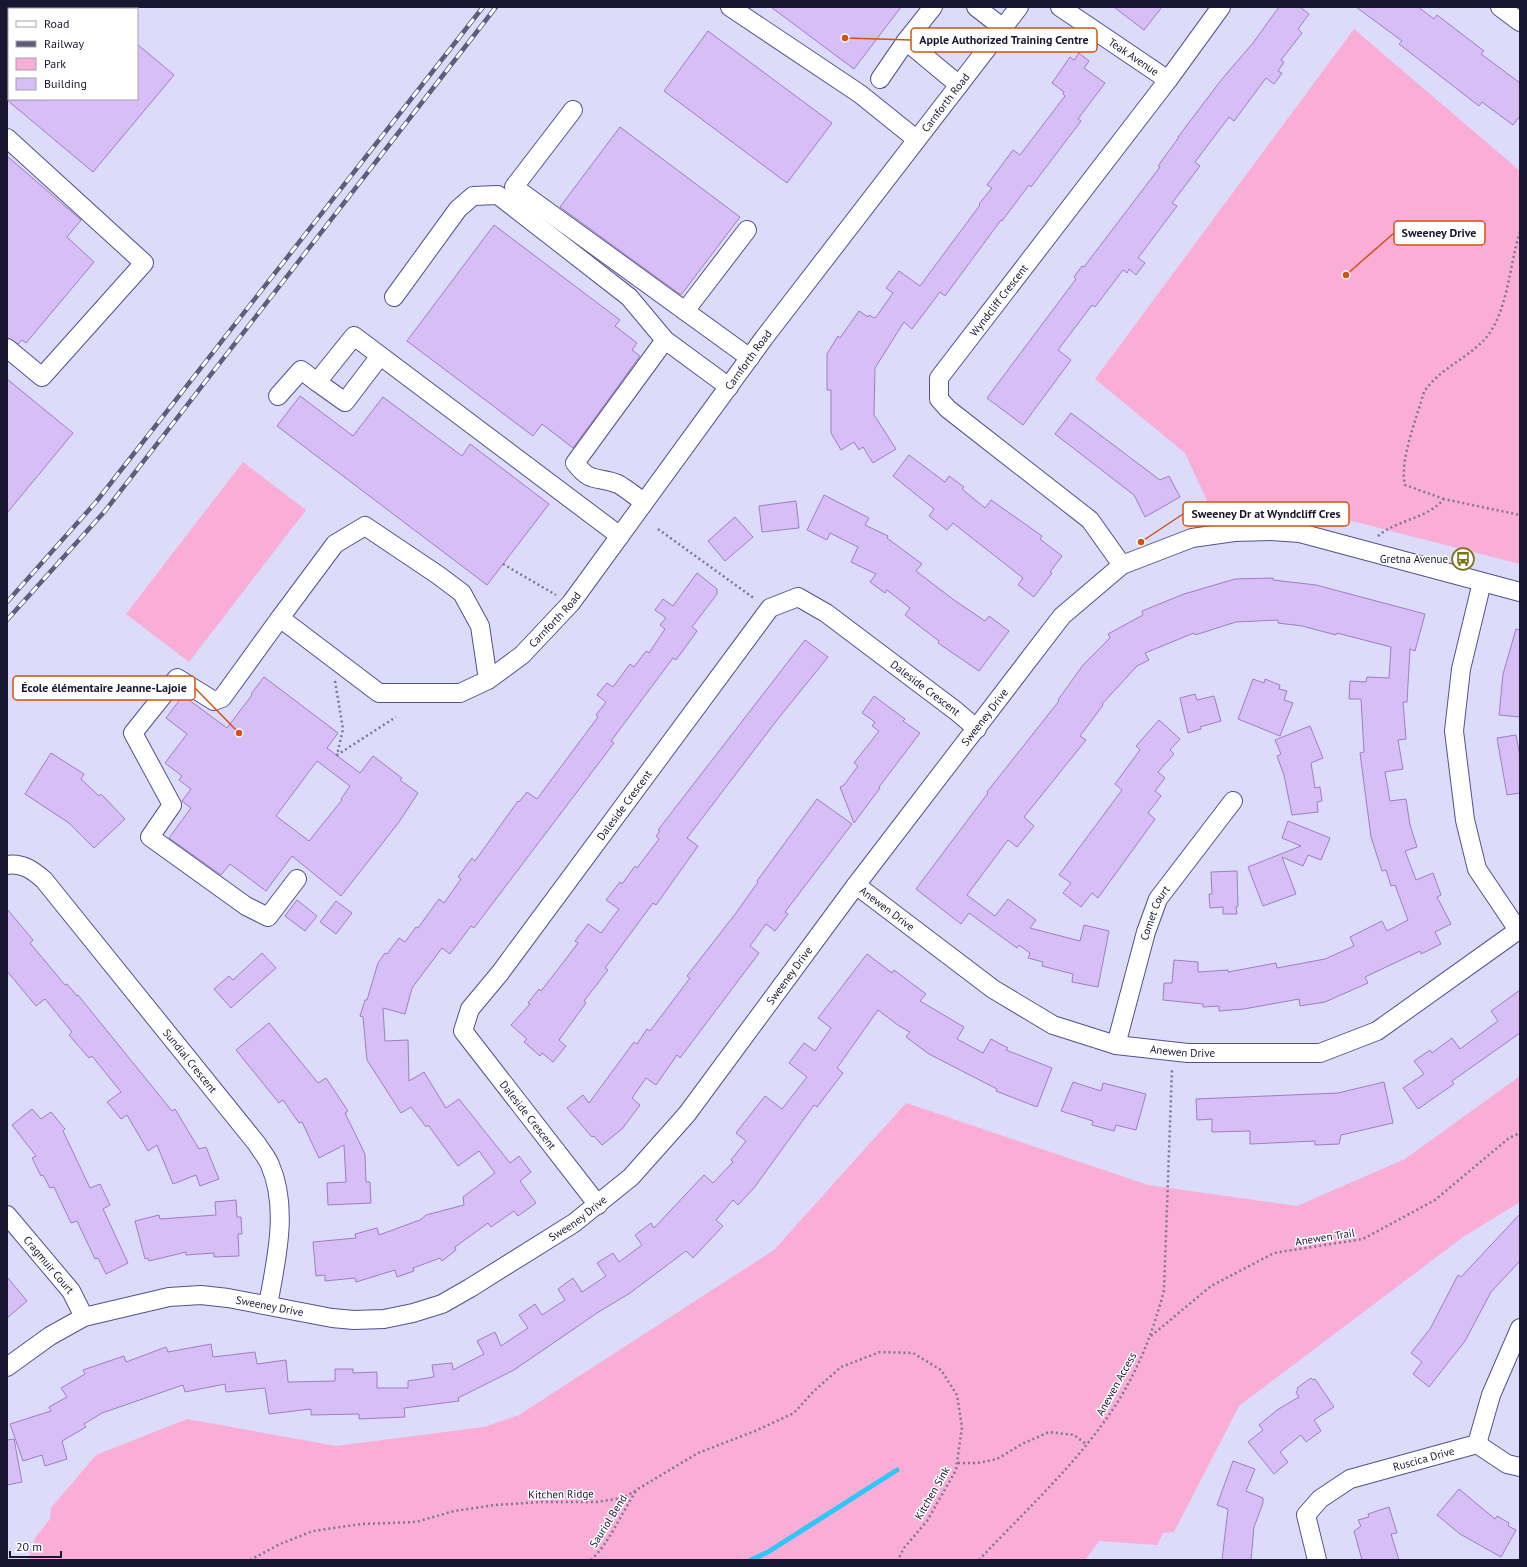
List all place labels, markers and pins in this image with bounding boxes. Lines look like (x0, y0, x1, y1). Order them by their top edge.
callout: Apple Authorized Training Centre (911, 28, 1097, 52)
callout: Sweeney Drive (1394, 221, 1485, 245)
callout: Sweeney Dr at Wyndcliff Cres (1183, 502, 1349, 526)
bus stop icon: Gretna Avenue (1450, 546, 1476, 572)
place label: Gretna Avenue (1380, 552, 1448, 566)
callout: École élémentaire Jeanne-Lajoie (13, 676, 195, 700)

